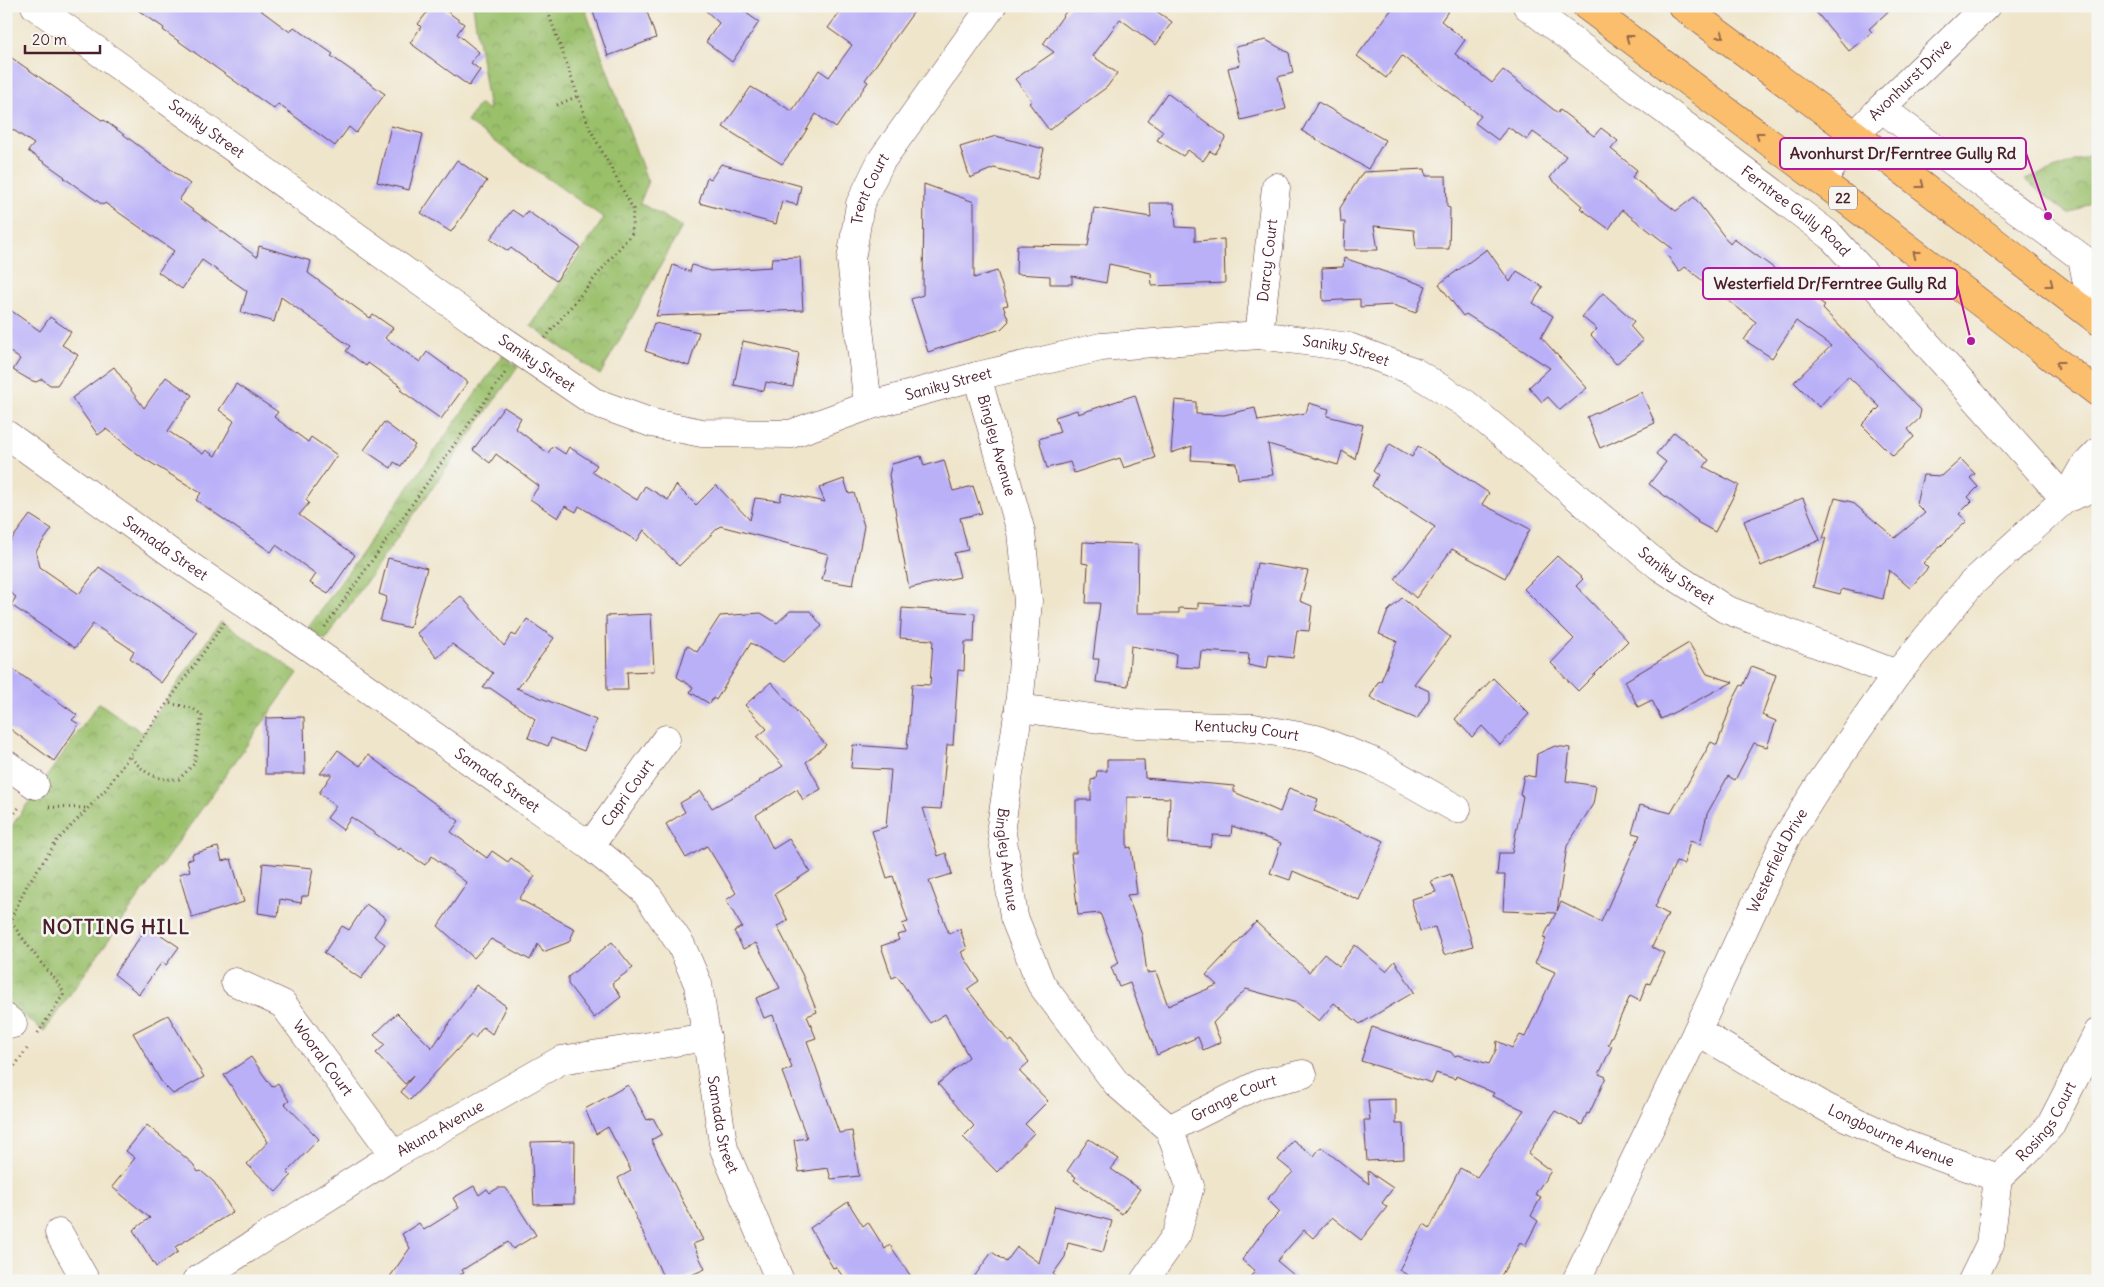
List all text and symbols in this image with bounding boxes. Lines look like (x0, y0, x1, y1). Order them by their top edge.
scale bar (25, 22, 100, 54)
one-way arrow (1715, 29, 1725, 38)
text: 20 m (32, 30, 67, 49)
one-way arrow (1625, 35, 1635, 44)
street label: Avonhurst Drive (1864, 35, 1955, 124)
street label: Saniky Street (165, 95, 248, 162)
one-way arrow (1755, 132, 1765, 141)
callout: Avonhurst Dr/Ferntree Gully Rd (1780, 138, 2026, 169)
text: Avonhurst Dr/Ferntree Gully Rd (1790, 143, 2017, 164)
street label: Trent Court (847, 149, 893, 226)
street label: Ferntree Gully Road (1737, 161, 1855, 260)
one-way arrow (1915, 179, 1925, 188)
road number: 22 (1829, 187, 1857, 210)
street label: Darcy Court (1253, 218, 1281, 303)
one-way arrow (1913, 252, 1922, 260)
callout: Westerfield Dr/Ferntree Gully Rd (1703, 268, 1957, 299)
text: Westerfield Dr/Ferntree Gully Rd (1713, 273, 1947, 294)
one-way arrow (2044, 278, 2054, 287)
street label: Saniky Street (495, 330, 579, 396)
street label: Saniky Street (1301, 331, 1392, 370)
one-way arrow (2055, 361, 2065, 370)
street label: Saniky Street (903, 363, 993, 404)
street label: Bingley Avenue (974, 392, 1020, 498)
street label: Samada Street (119, 511, 212, 584)
street label: Saniky Street (1634, 543, 1718, 609)
street label: Kentucky Court (1194, 716, 1300, 745)
street label: Samada Street (451, 743, 544, 816)
street label: Capri Court (597, 755, 658, 830)
street label: Westerfield Drive (1743, 805, 1811, 916)
street label: Bingley Avenue (992, 807, 1023, 912)
district label: NOTTING HILL (42, 914, 190, 939)
street label: Wooral Court (289, 1016, 357, 1100)
street label: Grange Court (1188, 1070, 1278, 1125)
street label: Samada Street (704, 1074, 743, 1176)
street label: Rosings Court (2012, 1078, 2080, 1165)
street label: Akuna Avenue (393, 1096, 487, 1161)
street label: Longbourne Avenue (1825, 1100, 1957, 1170)

